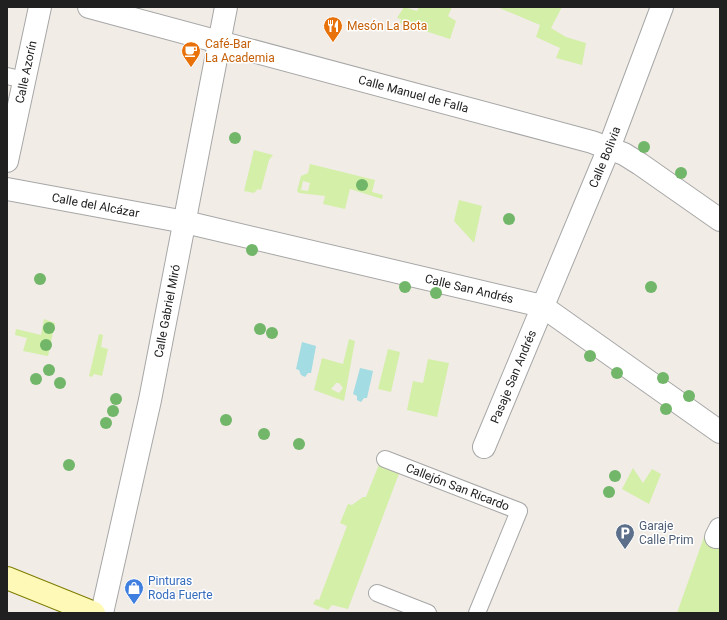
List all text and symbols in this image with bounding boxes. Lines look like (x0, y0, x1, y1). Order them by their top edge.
restaurant icon: Mesón La Bota (322, 15, 344, 43)
place label: Mesón La Bota (347, 19, 427, 33)
place label: Café-Bar La Academia (205, 37, 275, 65)
street label: Calle Azorín (13, 39, 40, 105)
cafe icon: Café-Bar La Academia (180, 40, 202, 68)
street label: Calle Manuel de Falla (357, 73, 470, 116)
street label: Calle Bolivia (586, 125, 623, 190)
street label: Calle del Alcázar (51, 190, 140, 220)
street label: Calle Gabriel Miró (151, 263, 183, 359)
street label: Calle San Andrés (423, 272, 515, 306)
street label: Pasaje San Andrés (488, 328, 539, 426)
street label: Callejón San Ricardo (404, 461, 512, 514)
place label: Garaje Calle Prim (639, 519, 694, 547)
parking icon: Garaje Calle Prim (614, 522, 636, 550)
place label: Pinturas Roda Fuerte (148, 574, 213, 602)
shop icon: Pinturas Roda Fuerte (123, 577, 145, 605)

